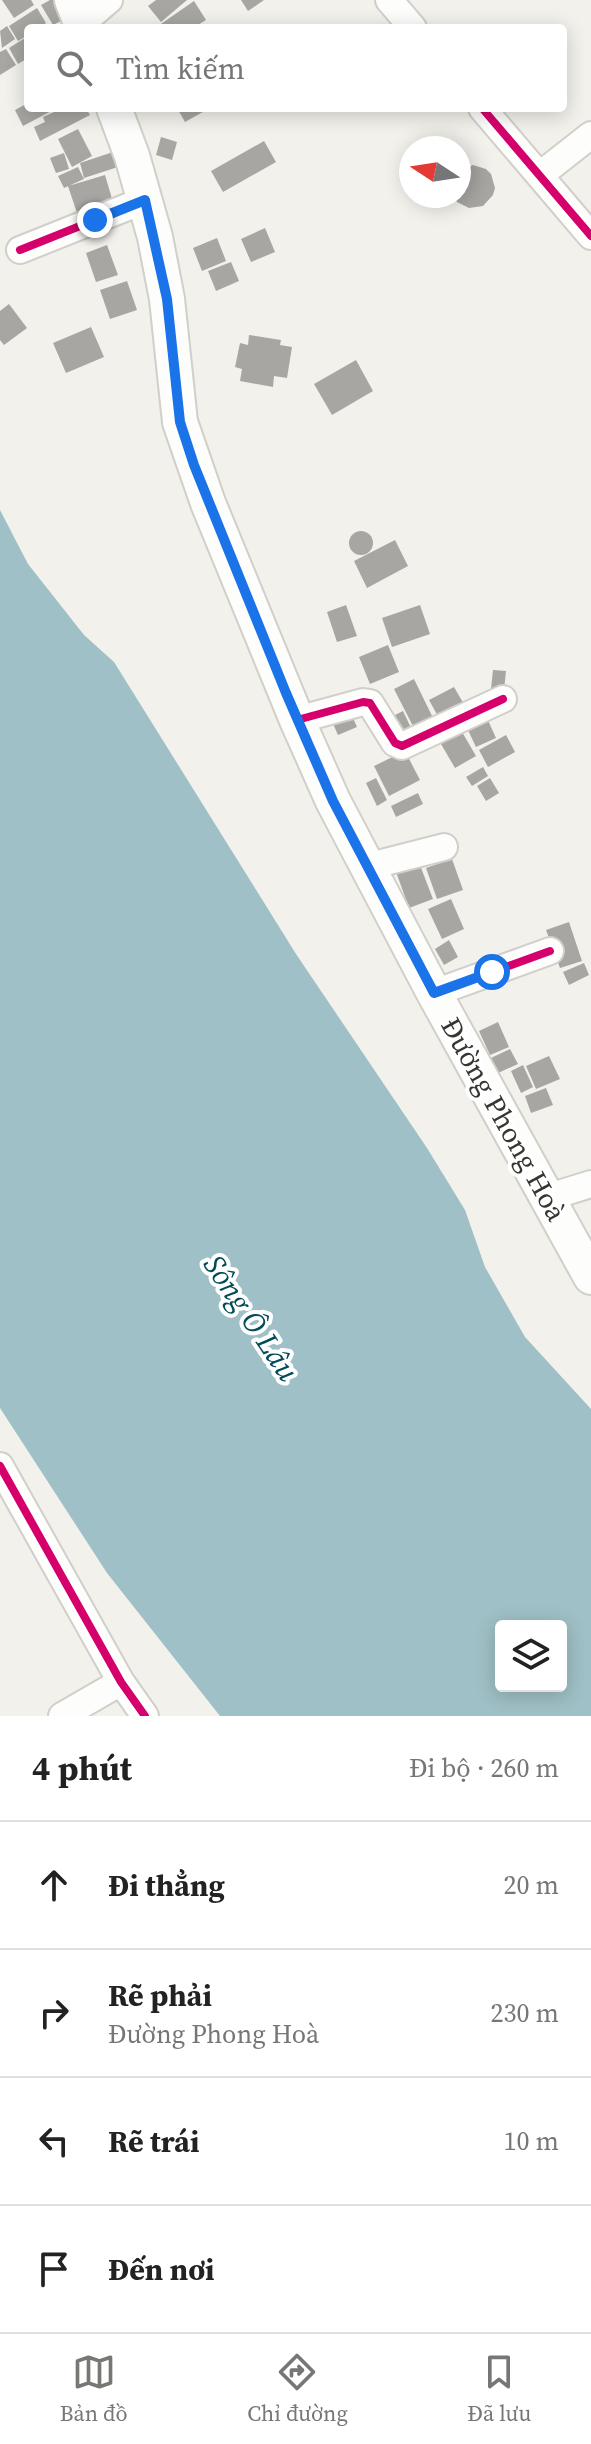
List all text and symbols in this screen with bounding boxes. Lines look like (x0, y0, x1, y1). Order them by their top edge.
search box (24, 24, 567, 112)
icon: search (52, 46, 96, 90)
text: Tìm kiếm (116, 48, 245, 89)
north arrow (399, 136, 471, 208)
route end (77, 202, 113, 238)
route start (474, 954, 510, 990)
street label: Đường Phong Hoà (432, 1010, 576, 1228)
water label: Sông Ô Lâu (194, 1246, 309, 1389)
map controls (495, 1620, 567, 1692)
button: layers (495, 1620, 567, 1692)
text: 4 phút (32, 1745, 132, 1791)
text: Đi bộ · 260 m (409, 1750, 559, 1786)
icon: ahead (32, 1863, 76, 1907)
text: Đi thẳng (108, 1865, 225, 1906)
text: 20 m (504, 1867, 559, 1903)
text: Rẽ phải (108, 1975, 212, 2016)
icon: right (32, 1991, 76, 2035)
text: 230 m (491, 1995, 559, 2031)
text: Đường Phong Hoà (108, 2016, 319, 2052)
icon: left (32, 2119, 76, 2163)
text: Rẽ trái (108, 2121, 199, 2162)
text: 10 m (504, 2123, 559, 2159)
icon: arrive (32, 2247, 76, 2291)
text: Đến nơi (108, 2249, 215, 2290)
tab: Bản đồ (60, 2350, 128, 2428)
tab: Chỉ đường (247, 2350, 348, 2428)
tab: Đã lưu (467, 2350, 531, 2428)

